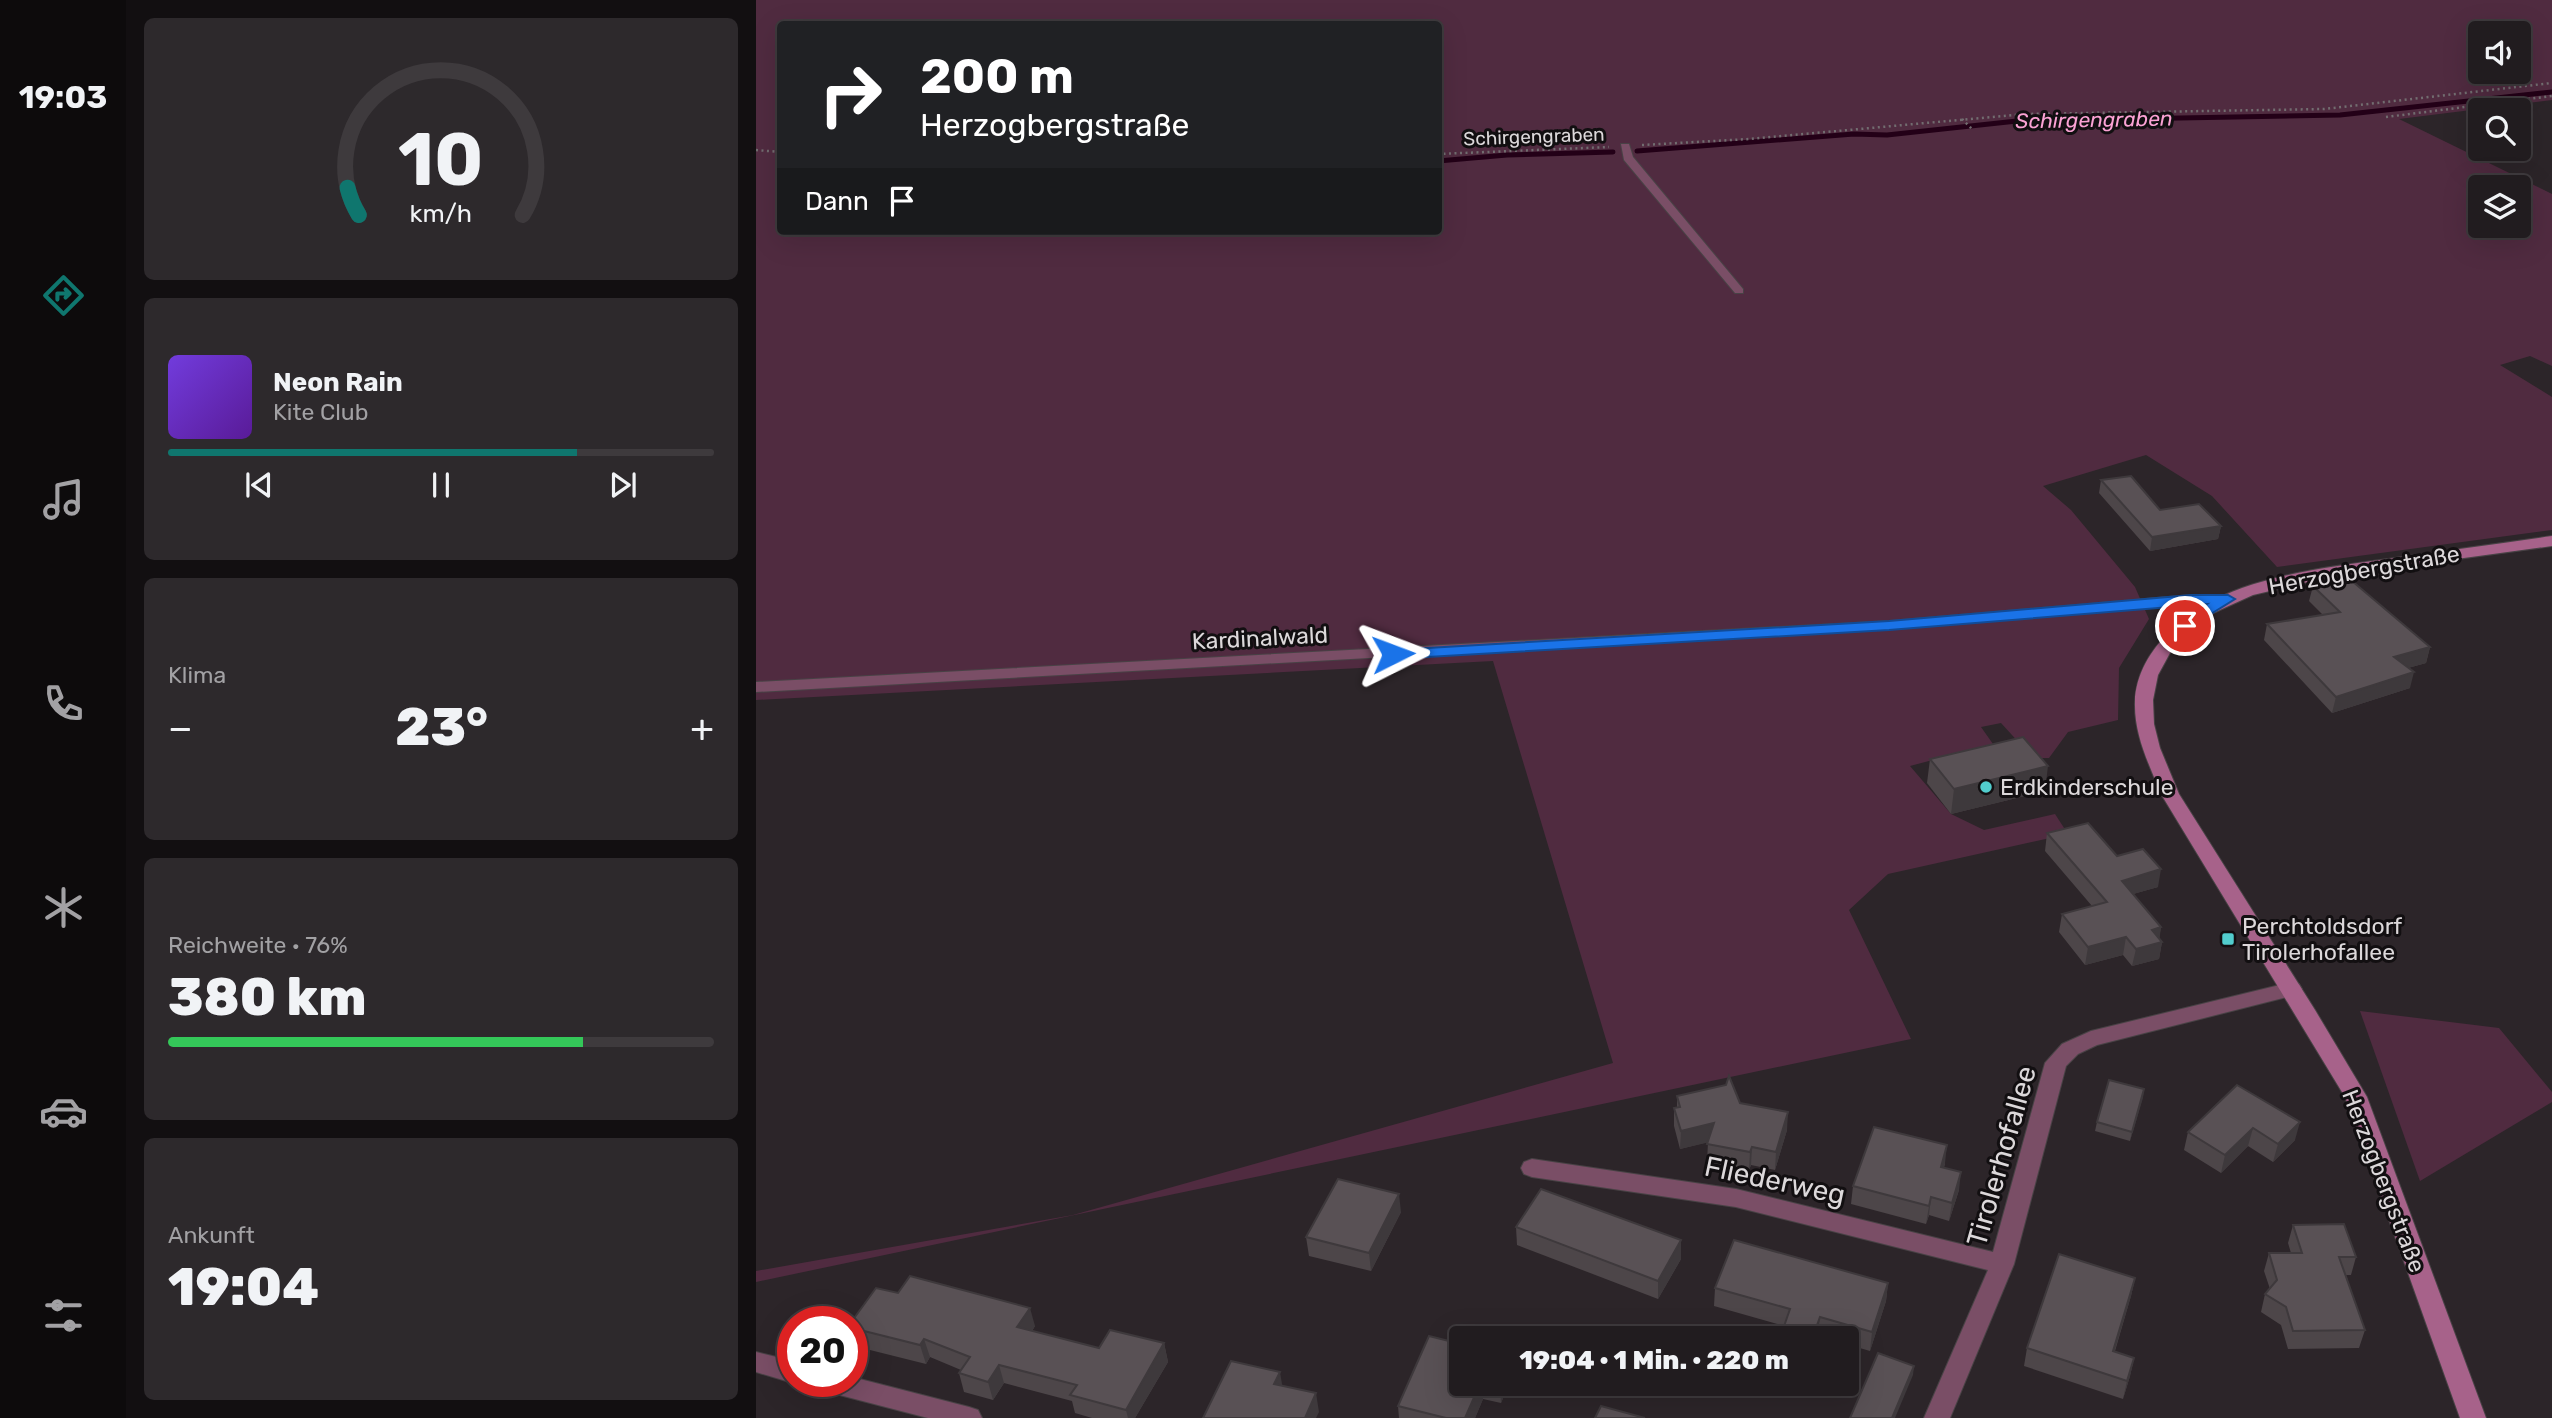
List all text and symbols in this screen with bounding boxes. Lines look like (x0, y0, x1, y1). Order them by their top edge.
map controls (2468, 21, 2531, 238)
button: sound (2468, 21, 2531, 84)
text: 200 m (920, 47, 1074, 105)
icon: right (805, 49, 896, 140)
text: 19:03 (19, 78, 107, 116)
button: search (2468, 98, 2531, 161)
text: Herzogbergstraße (920, 106, 1190, 144)
water label: Schirgengraben (2015, 106, 2173, 133)
text: 10 (398, 117, 484, 203)
street label: Schirgengraben (1463, 123, 1605, 150)
button: layers (2468, 175, 2531, 238)
icon: arrive (883, 182, 921, 220)
text: Dann (805, 186, 869, 217)
text: km/h (410, 199, 472, 228)
icon: directions (39, 271, 88, 320)
text: Neon Rain (273, 367, 403, 398)
text: Kite Club (273, 398, 368, 426)
icon: previous (240, 466, 278, 504)
icon: pause (422, 466, 460, 504)
icon: next (604, 466, 642, 504)
icon: music (39, 475, 88, 524)
street label: Herzogbergstraße (2266, 539, 2462, 601)
pin (2155, 596, 2215, 656)
icon: arrive (2166, 607, 2204, 645)
position arrow (1356, 617, 1430, 691)
street label: Kardinalwald (1191, 620, 1329, 656)
text: Klima (168, 661, 226, 689)
icon: phone (39, 679, 88, 728)
text: 23° (395, 696, 488, 758)
text: − (168, 705, 193, 751)
text: + (690, 705, 714, 751)
place label: Erdkinderschule (2000, 773, 2174, 801)
marker: Erdkinderschule (1978, 779, 1994, 795)
icon: climate (39, 883, 88, 932)
place label: Perchtoldsdorf Tirolerhofallee (2242, 912, 2402, 966)
text: Reichweite · 76% (168, 931, 348, 959)
marker: Perchtoldsdorf Tirolerhofallee (2220, 931, 2236, 947)
text: 380 km (168, 966, 367, 1028)
street label: Tirolerhofallee (1960, 1062, 2043, 1250)
street label: Herzogbergstraße (2336, 1086, 2432, 1276)
icon: car (39, 1087, 88, 1136)
street label: Fliederweg (1701, 1149, 1848, 1212)
text: Ankunft (168, 1221, 255, 1249)
text: 19:04 (168, 1256, 319, 1318)
icon: filters (39, 1291, 88, 1340)
speed limit sign: 20 (777, 1306, 868, 1397)
text: 19:04 · 1 Min. · 220 m (1519, 1345, 1789, 1376)

